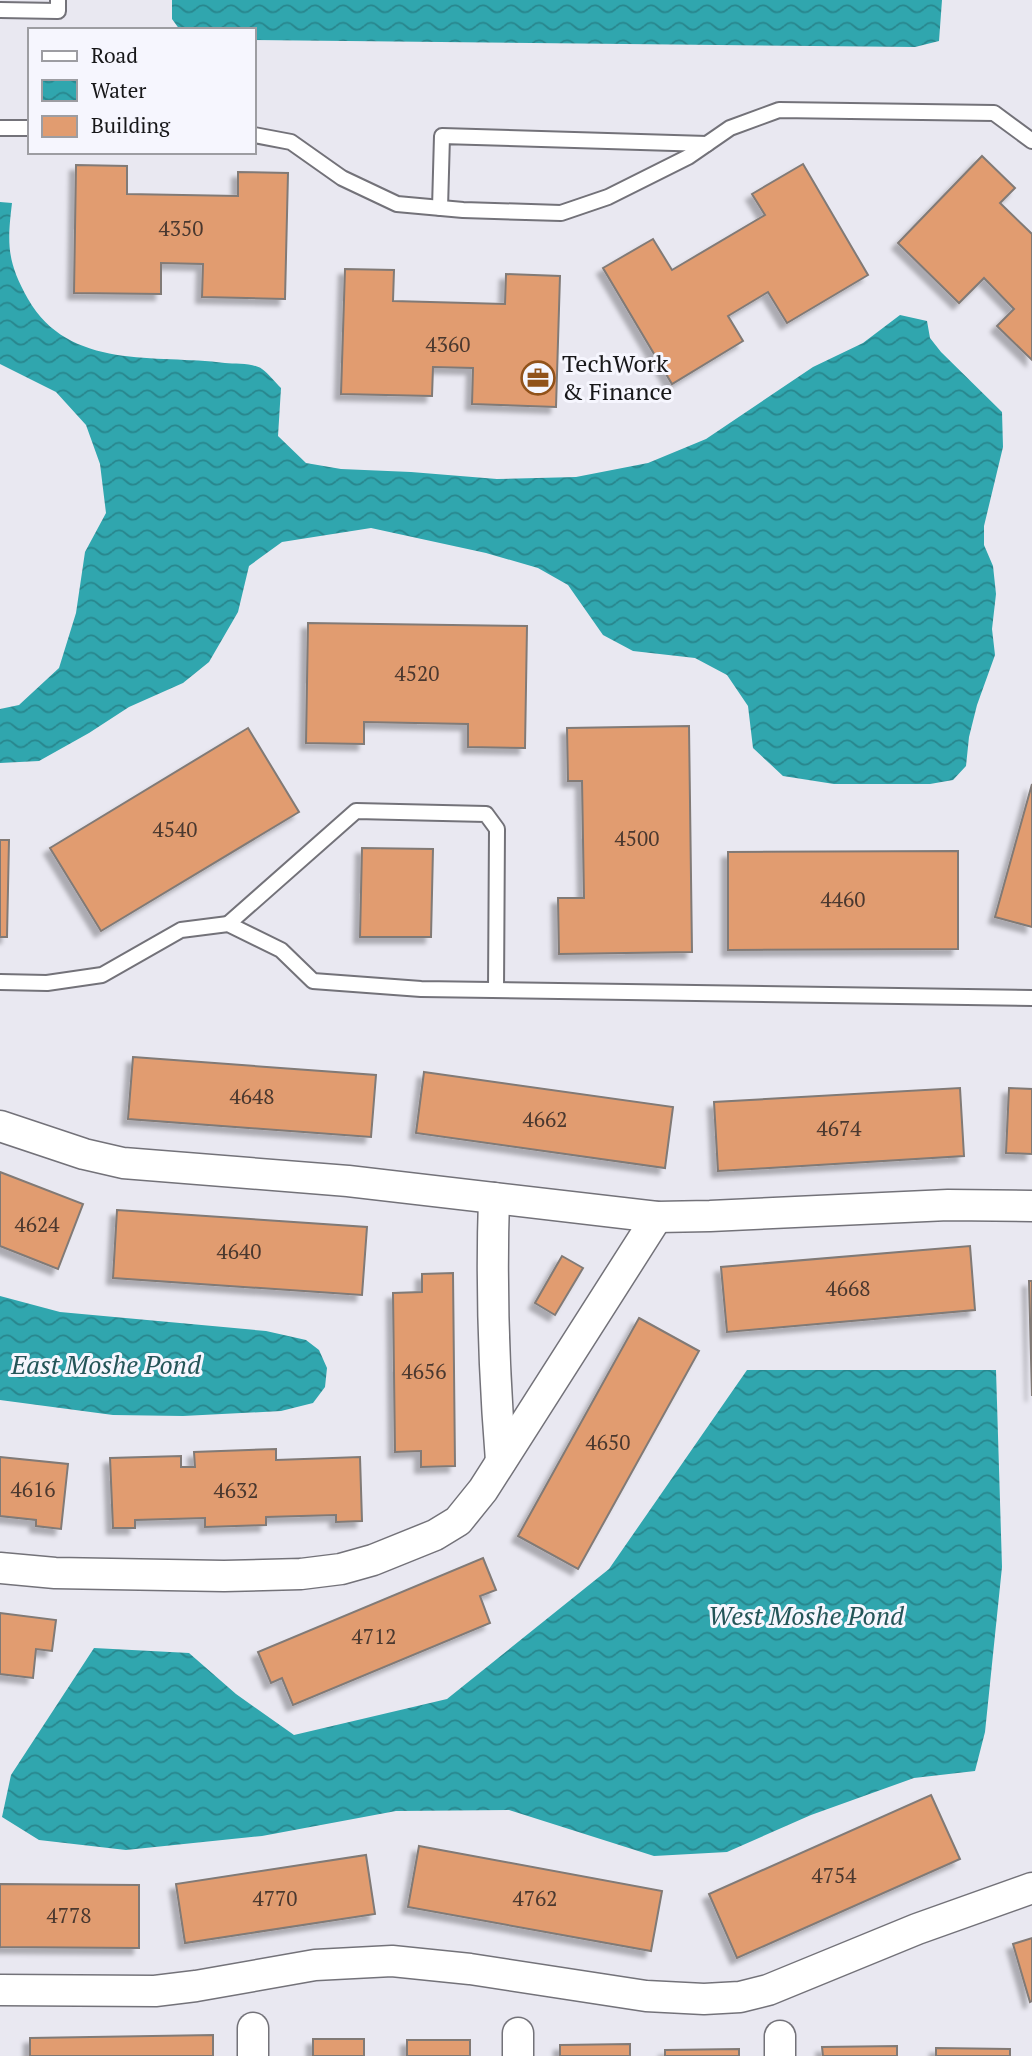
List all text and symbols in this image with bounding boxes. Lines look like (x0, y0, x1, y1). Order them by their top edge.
legend (28, 28, 256, 154)
text: Road (91, 41, 138, 69)
text: Water (91, 76, 146, 104)
text: Building (91, 111, 171, 139)
house number: 4350 (159, 214, 203, 242)
house number: 4360 (426, 330, 470, 358)
place label: TechWork & Finance (562, 347, 672, 407)
office icon: TechWork & Finance (519, 359, 557, 397)
house number: 4520 (395, 659, 439, 687)
house number: 4540 (153, 815, 197, 843)
house number: 4500 (615, 824, 659, 852)
house number: 4460 (821, 885, 865, 913)
house number: 4648 (230, 1082, 274, 1110)
house number: 4662 (523, 1105, 567, 1133)
house number: 4674 (817, 1114, 862, 1142)
house number: 4624 (15, 1210, 60, 1238)
house number: 4640 (217, 1237, 261, 1265)
house number: 4668 (826, 1274, 870, 1302)
water label: East Moshe Pond (10, 1347, 202, 1381)
house number: 4656 (402, 1357, 446, 1385)
house number: 4650 (586, 1428, 630, 1456)
house number: 4616 (11, 1475, 55, 1503)
house number: 4632 (214, 1476, 258, 1504)
water label: West Moshe Pond (708, 1598, 905, 1632)
house number: 4712 (352, 1622, 396, 1650)
house number: 4754 (812, 1861, 857, 1889)
house number: 4770 (253, 1884, 297, 1912)
house number: 4762 (513, 1884, 557, 1912)
house number: 4778 (47, 1901, 91, 1929)

